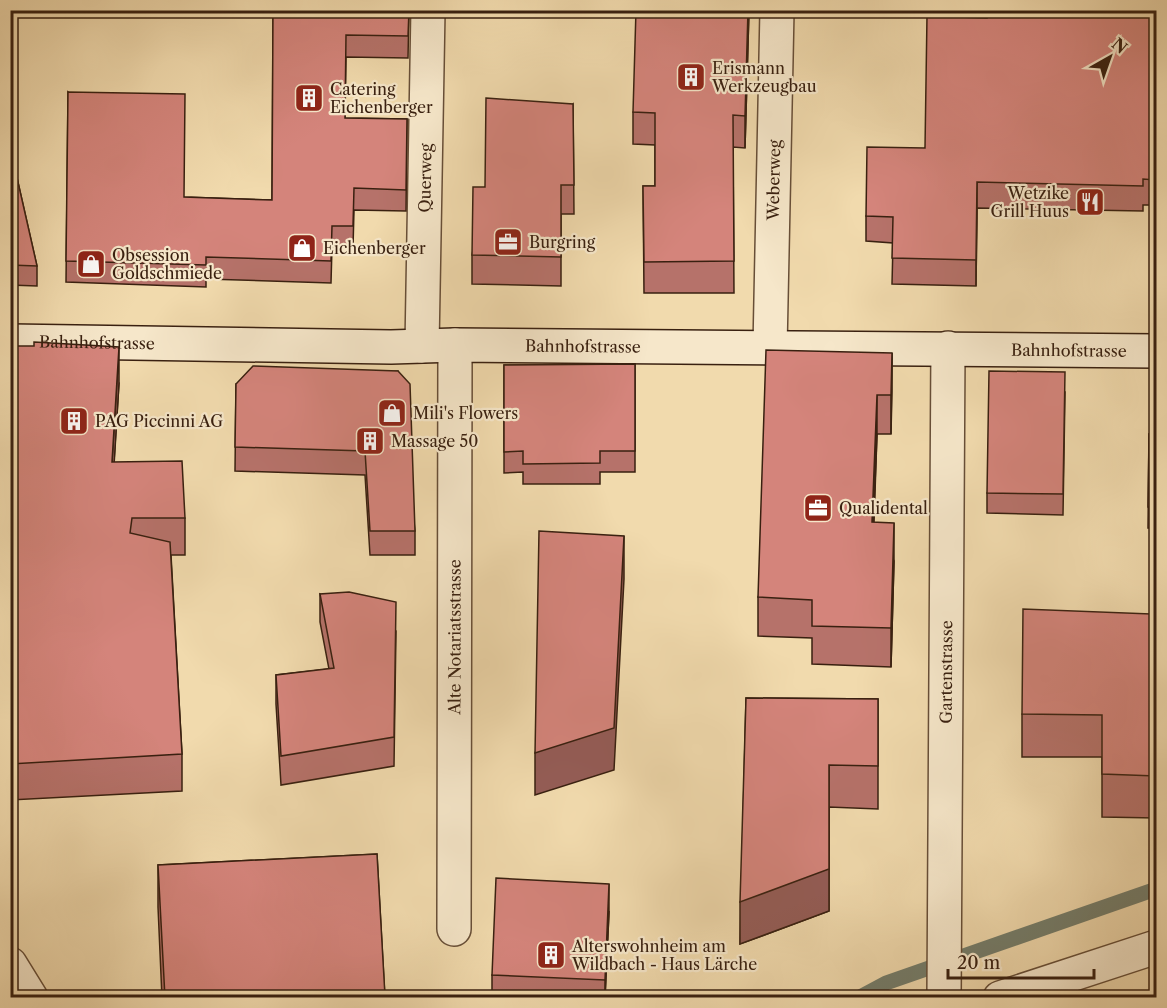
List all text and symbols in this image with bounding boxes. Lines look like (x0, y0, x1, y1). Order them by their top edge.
north arrow (1080, 27, 1140, 87)
text: N (1108, 33, 1131, 58)
place label: Erismann Werkzeugbau (711, 58, 817, 96)
building icon: Erismann Werkzeugbau (675, 61, 707, 93)
place label: Catering Eichenberger (330, 79, 433, 117)
building icon: Catering Eichenberger (293, 82, 325, 114)
street label: Weberweg (763, 139, 784, 222)
street label: Querweg (414, 143, 436, 213)
place label: Wetzike Grill Huus (991, 183, 1069, 221)
restaurant icon: Wetzike Grill Huus (1074, 186, 1106, 218)
office icon: Burgring (492, 226, 524, 258)
shop icon: Eichenberger (286, 232, 318, 264)
place label: Burgring (529, 232, 596, 252)
place label: Eichenberger (323, 238, 426, 258)
place label: Obsession Goldschmiede (112, 245, 222, 283)
shop icon: Obsession Goldschmiede (75, 248, 107, 280)
street label: Bahnhofstrasse (39, 331, 155, 353)
street label: Bahnhofstrasse (525, 336, 641, 357)
street label: Bahnhofstrasse (1011, 340, 1127, 361)
shop icon: Mili's Flowers (376, 397, 408, 429)
place label: Mili's Flowers (413, 403, 518, 423)
building icon: PAG Piccinni AG (58, 405, 90, 437)
place label: PAG Piccinni AG (95, 411, 223, 431)
building icon: Massage 50 (354, 425, 386, 457)
place label: Massage 50 (391, 431, 478, 451)
office icon: Qualidental (802, 492, 834, 524)
place label: Qualidental (839, 498, 928, 518)
street label: Alte Notariatsstrasse (444, 559, 465, 716)
street label: Gartenstrasse (936, 620, 956, 724)
place label: Alterswohnheim am Wildbach - Haus Lärche (571, 936, 757, 974)
building icon: Alterswohnheim am Wildbach - Haus Lärche (535, 939, 567, 971)
scale bar (948, 942, 1094, 980)
text: 20 m (957, 952, 1001, 974)

